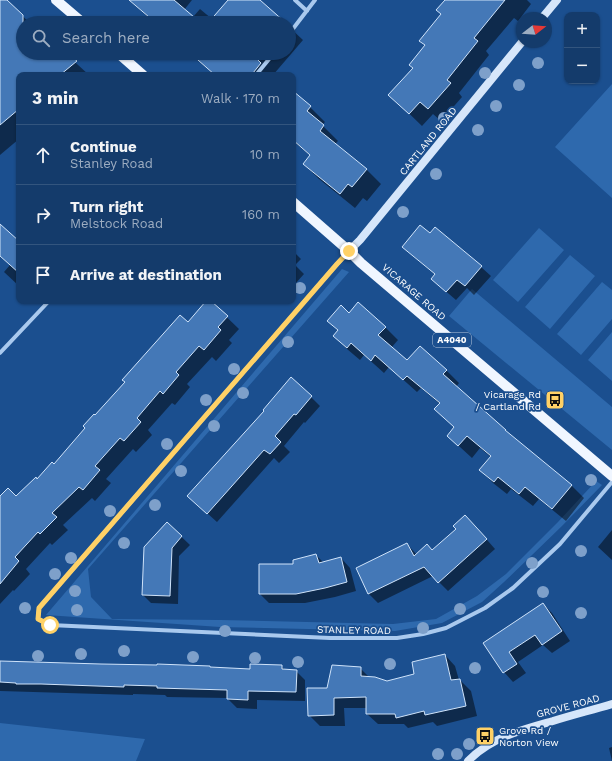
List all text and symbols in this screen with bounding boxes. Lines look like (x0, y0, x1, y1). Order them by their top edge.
north arrow (516, 12, 552, 48)
map controls (564, 12, 600, 84)
button: + (564, 12, 600, 48)
search box (16, 16, 296, 60)
icon: search (30, 27, 52, 49)
text: Search here (62, 29, 150, 47)
button: − (564, 48, 600, 84)
text: 3 min (32, 88, 78, 108)
text: Walk · 170 m (201, 91, 280, 106)
street label: CARTLAND ROAD (397, 105, 459, 177)
text: Continue (70, 138, 137, 156)
icon: ahead (32, 144, 54, 166)
text: 10 m (250, 147, 280, 162)
text: Stanley Road (70, 156, 153, 171)
text: Turn right (70, 198, 143, 216)
icon: right (32, 204, 54, 226)
text: 160 m (242, 207, 280, 222)
text: Melstock Road (70, 216, 163, 231)
route end (340, 242, 358, 260)
street label: VICARAGE ROAD (380, 261, 448, 323)
icon: arrive (32, 264, 54, 286)
text: Arrive at destination (70, 266, 222, 284)
road number: A4040 (433, 333, 471, 347)
place label: Vicarage Rd / Cartland Rd (475, 389, 541, 412)
bus stop icon: Vicarage Rd / Cartland Rd (544, 389, 566, 411)
route start (41, 616, 59, 634)
street label: STANLEY ROAD (317, 624, 391, 636)
street label: GROVE ROAD (535, 692, 601, 720)
bus stop icon: Grove Rd / Norton View (474, 725, 496, 747)
place label: Grove Rd / Norton View (499, 725, 559, 748)

